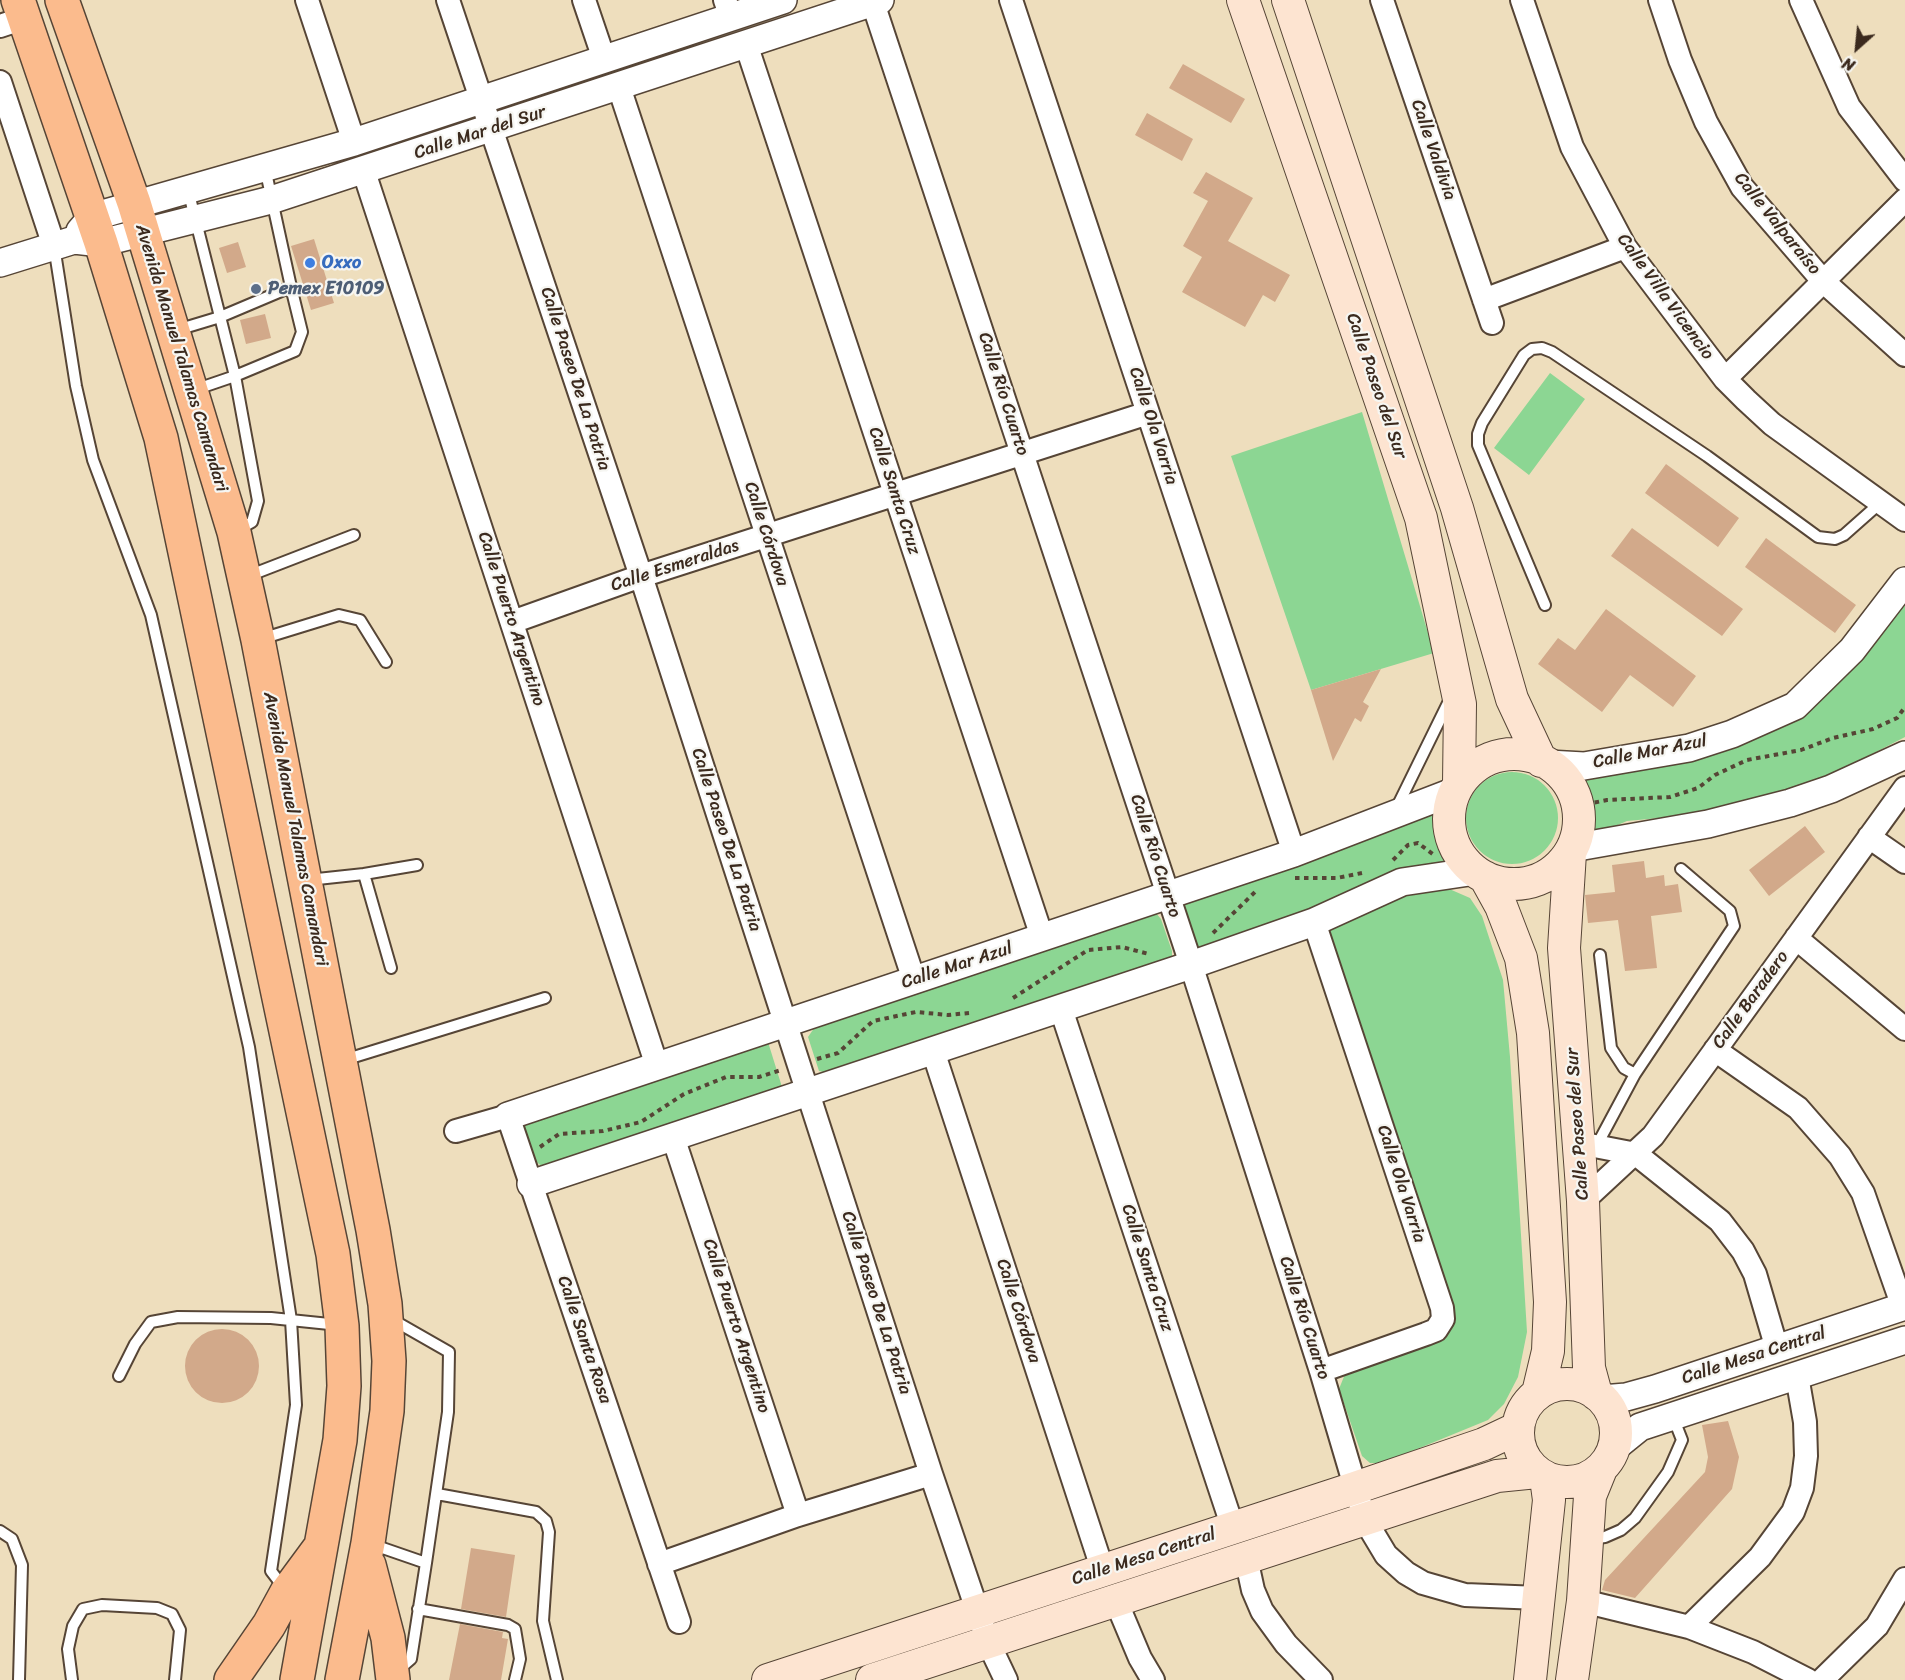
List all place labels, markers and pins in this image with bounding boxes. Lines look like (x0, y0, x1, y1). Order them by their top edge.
place label: Oxxo (322, 252, 361, 274)
marker: Oxxo (303, 256, 317, 270)
place label: Pemex E10109 (268, 278, 384, 300)
marker: Pemex E10109 (249, 282, 263, 296)

